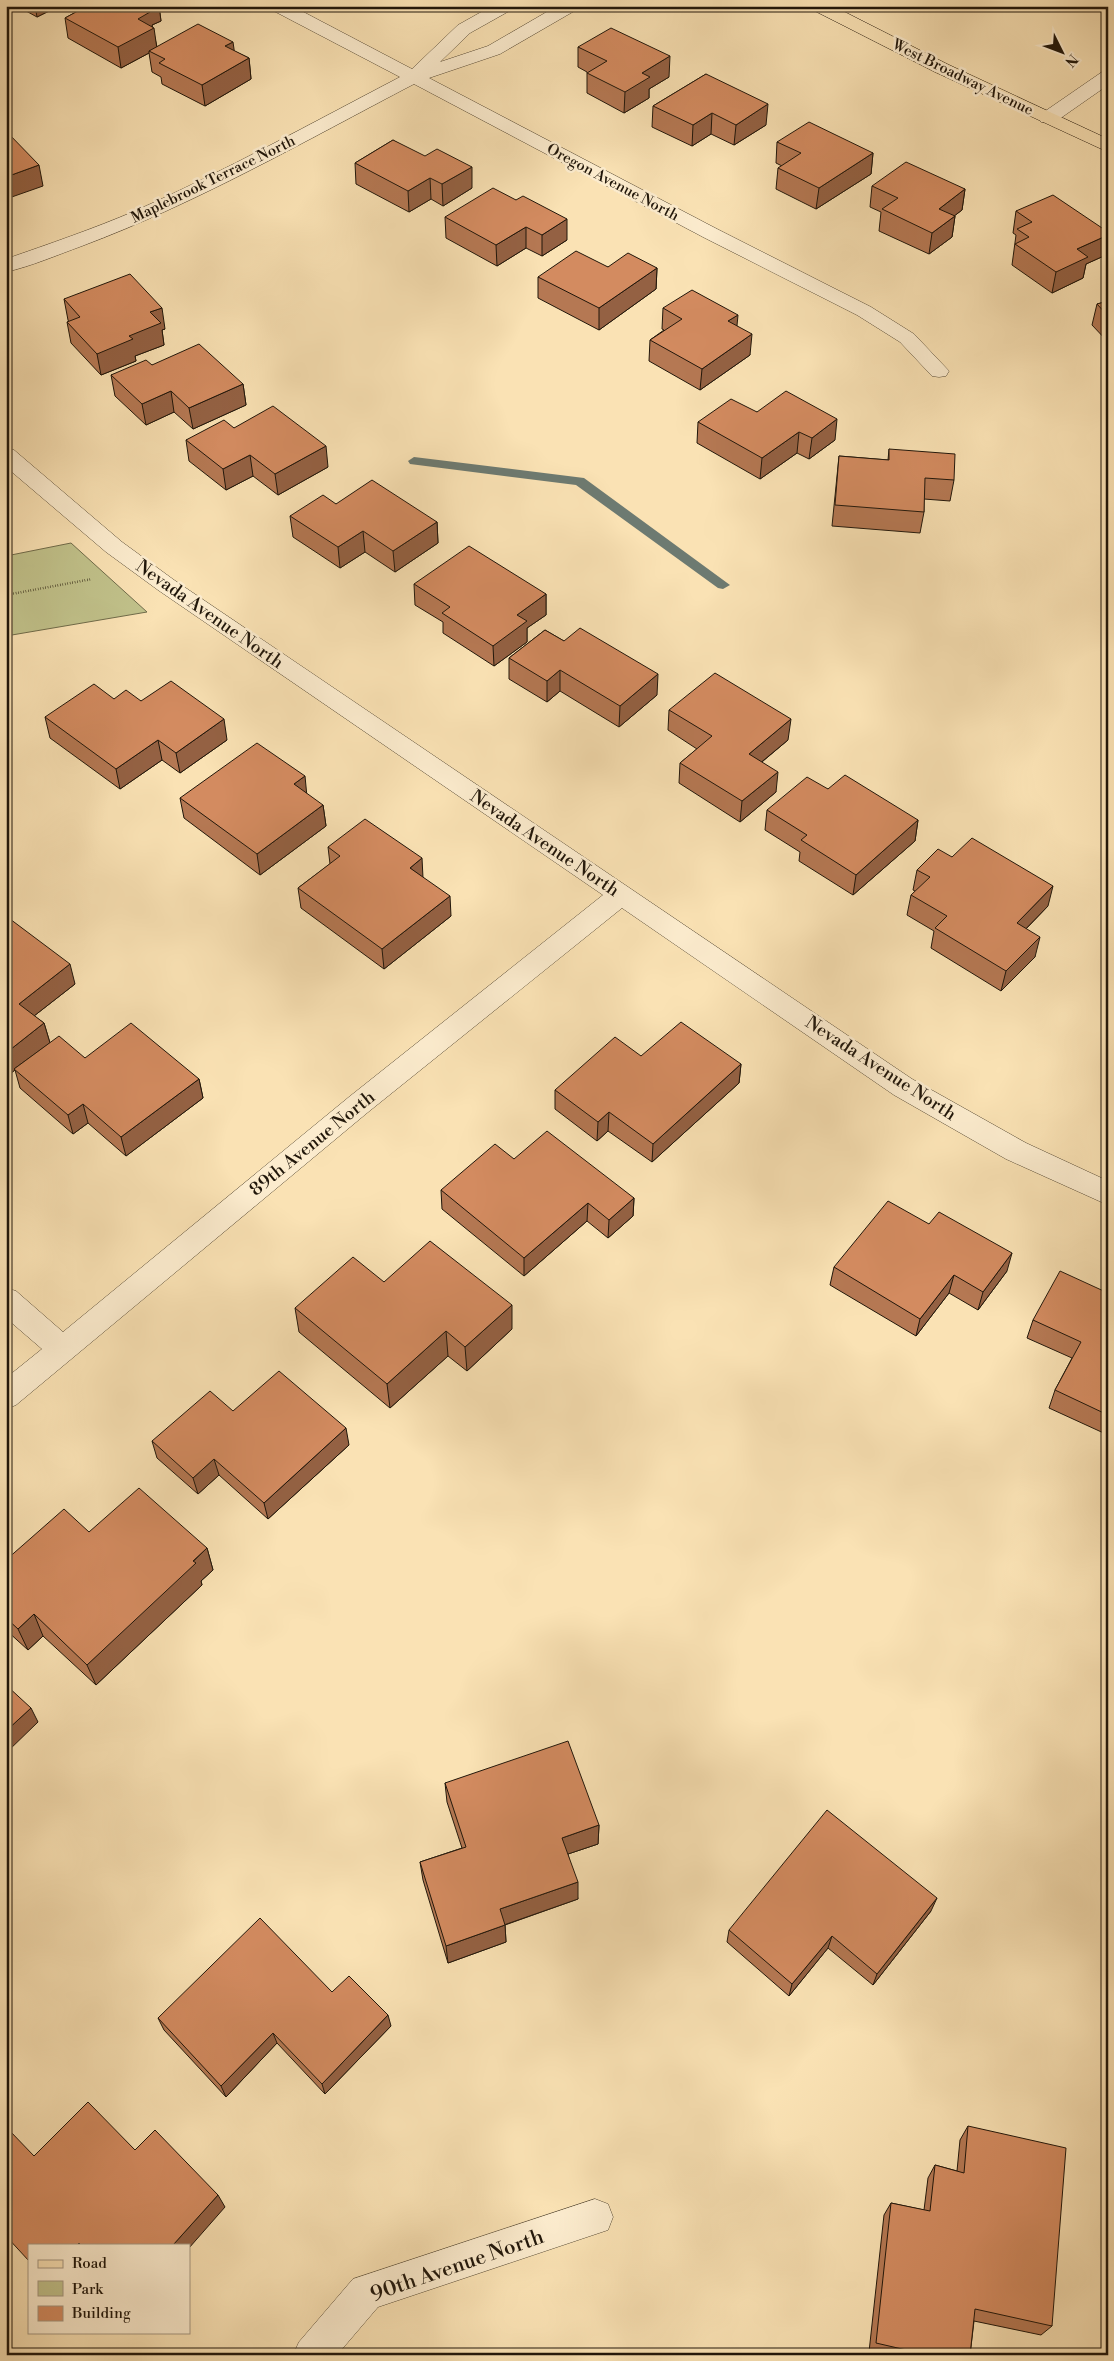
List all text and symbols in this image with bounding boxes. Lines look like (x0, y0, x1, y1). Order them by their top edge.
north arrow (1036, 28, 1086, 78)
street label: West Broadway Avenue (888, 35, 1036, 120)
text: N (1061, 50, 1081, 70)
street label: Maplebrook Terrace North (128, 131, 299, 228)
street label: Oregon Avenue North (543, 140, 682, 225)
street label: Nevada Avenue North (131, 555, 288, 674)
street label: Nevada Avenue North (466, 785, 624, 902)
street label: Nevada Avenue North (801, 1011, 961, 1126)
street label: 89th Avenue North (245, 1086, 380, 1201)
street label: 90th Avenue North (367, 2224, 548, 2308)
legend (28, 2244, 190, 2334)
text: Road (72, 2254, 107, 2273)
text: Park (72, 2280, 104, 2299)
text: Building (71, 2304, 131, 2323)

